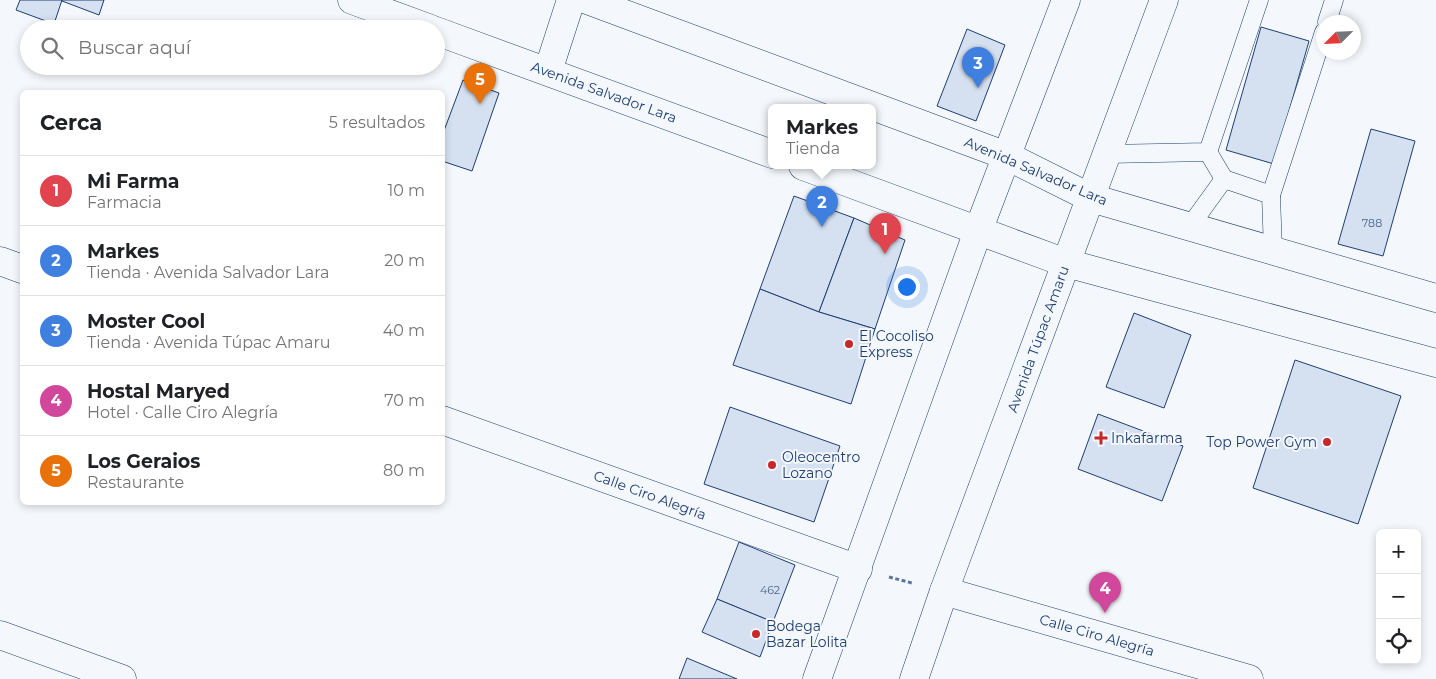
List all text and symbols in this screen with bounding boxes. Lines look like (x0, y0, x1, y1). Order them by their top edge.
north arrow (1316, 15, 1361, 60)
search box (20, 20, 445, 75)
icon: search (38, 34, 66, 62)
text: Buscar aquí (78, 36, 191, 59)
pin: 3 (962, 47, 994, 88)
street label: Avenida Salvador Lara (529, 57, 679, 127)
pin: 5 (464, 63, 496, 104)
popup (768, 104, 876, 169)
text: Cerca (40, 110, 102, 135)
text: 5 resultados (329, 113, 425, 132)
text: Markes (786, 116, 858, 139)
street label: Avenida Salvador Lara (962, 133, 1110, 209)
text: Tienda (786, 139, 840, 158)
text: Mi Farma (87, 170, 180, 193)
text: 1 (53, 181, 59, 200)
text: 10 m (387, 181, 425, 200)
pin: 2 (806, 186, 838, 227)
text: Farmacia (87, 193, 162, 212)
pin: 1 (869, 213, 901, 254)
house number: 788 (1362, 216, 1382, 230)
text: Markes (87, 240, 159, 263)
text: 2 (51, 251, 61, 270)
text: 20 m (384, 251, 425, 270)
text: Tienda · Avenida Salvador Lara (87, 263, 329, 282)
street label: Avenida Túpac Amaru (1003, 263, 1073, 415)
your location (894, 274, 920, 300)
text: Moster Cool (87, 310, 205, 333)
text: 3 (51, 321, 61, 340)
text: 40 m (383, 321, 425, 340)
place label: El Cocoliso Express (859, 327, 934, 361)
text: Tienda · Avenida Túpac Amaru (87, 333, 331, 352)
marker: El Cocoliso Express (843, 338, 855, 350)
text: Hostal Maryed (87, 380, 230, 403)
text: 4 (50, 391, 62, 410)
text: 70 m (384, 391, 425, 410)
text: Hotel · Calle Ciro Alegría (87, 403, 278, 422)
place label: Inkafarma (1111, 429, 1183, 447)
marker: Inkafarma (1095, 432, 1107, 444)
place label: Top Power Gym (1206, 433, 1317, 451)
marker: Top Power Gym (1321, 436, 1333, 448)
place label: Oleocentro Lozano (782, 448, 861, 482)
text: Los Geraios (87, 450, 200, 473)
marker: Oleocentro Lozano (766, 459, 778, 471)
text: 5 (51, 461, 61, 480)
text: 80 m (383, 461, 425, 480)
street label: Calle Ciro Alegría (591, 466, 709, 524)
text: Restaurante (87, 473, 184, 492)
map controls (1376, 529, 1421, 664)
button: + (1376, 529, 1421, 574)
pin: 4 (1089, 572, 1121, 613)
button: − (1376, 574, 1421, 619)
house number: 462 (760, 583, 780, 597)
street label: Calle Ciro Alegría (1037, 610, 1157, 660)
place label: Bodega Bazar Lolita (766, 617, 848, 651)
button: locate (1376, 619, 1421, 664)
marker: Bodega Bazar Lolita (750, 628, 762, 640)

